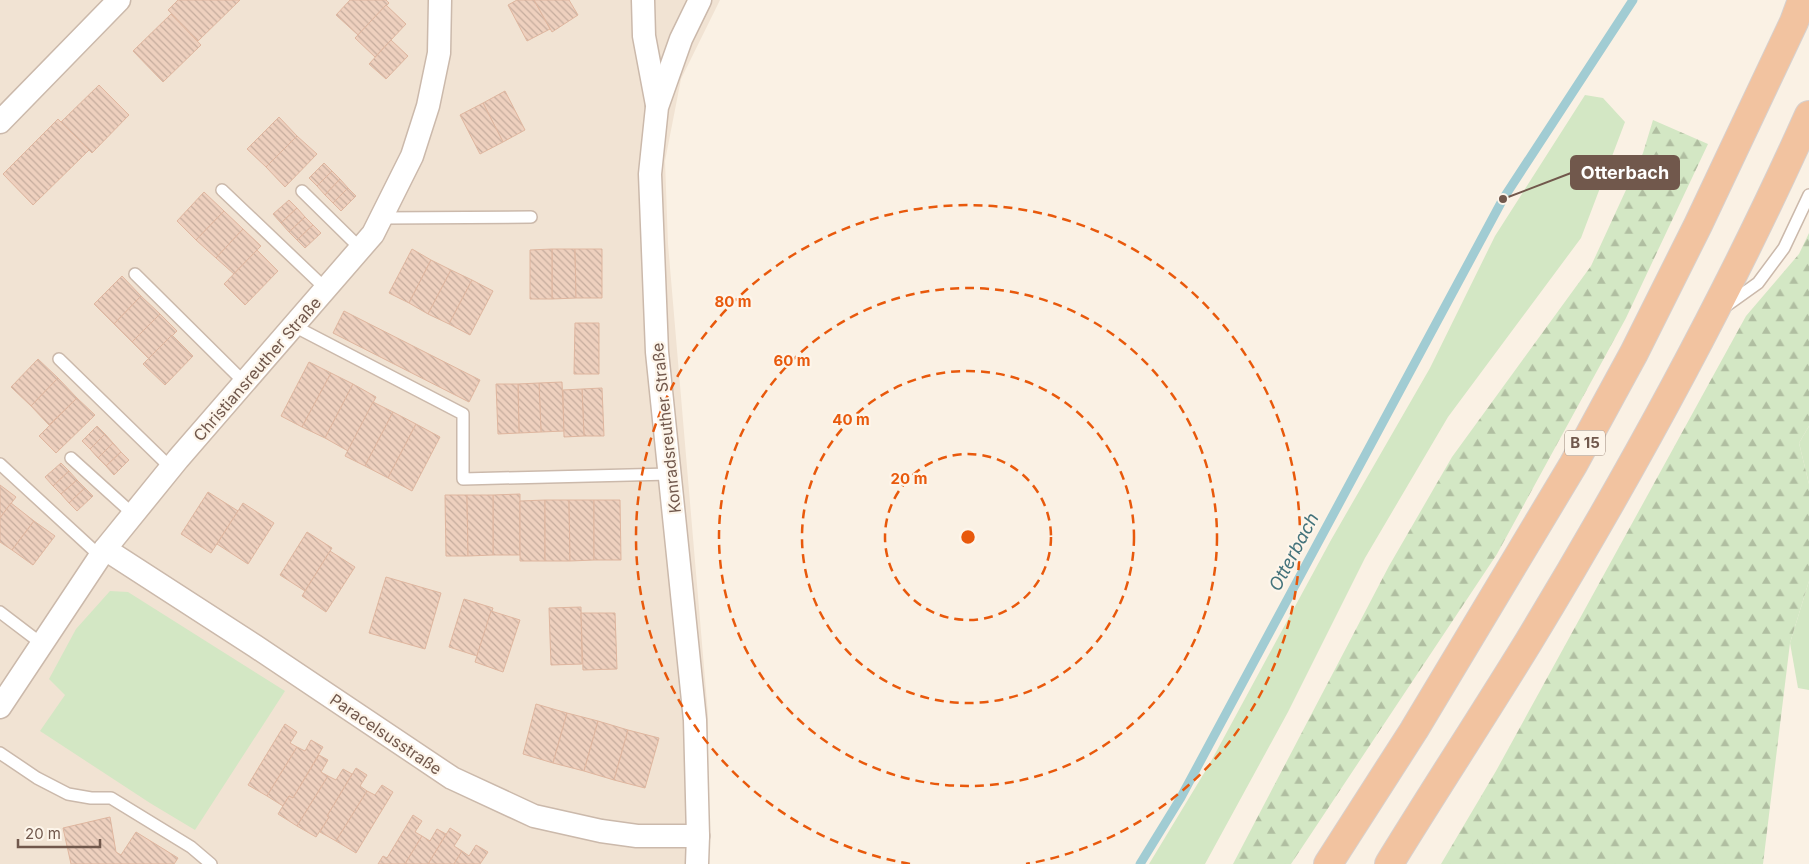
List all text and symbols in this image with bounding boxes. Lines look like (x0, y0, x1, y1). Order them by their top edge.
callout: Otterbach (1571, 156, 1679, 189)
text: Otterbach (1581, 162, 1669, 183)
text: 80 m (714, 292, 752, 311)
street label: Christiansreuther Straße (189, 293, 325, 445)
street label: Konradsreuther Straße (647, 342, 685, 514)
text: 60 m (773, 351, 811, 370)
text: 40 m (832, 410, 870, 429)
road number: B 15 (1565, 430, 1605, 456)
text: 20 m (891, 469, 927, 488)
water label: Otterbach (1264, 509, 1323, 594)
centre of rings (959, 528, 977, 546)
street label: Paracelsusstraße (326, 689, 446, 779)
scale bar (18, 816, 100, 848)
text: 20 m (25, 824, 61, 843)

